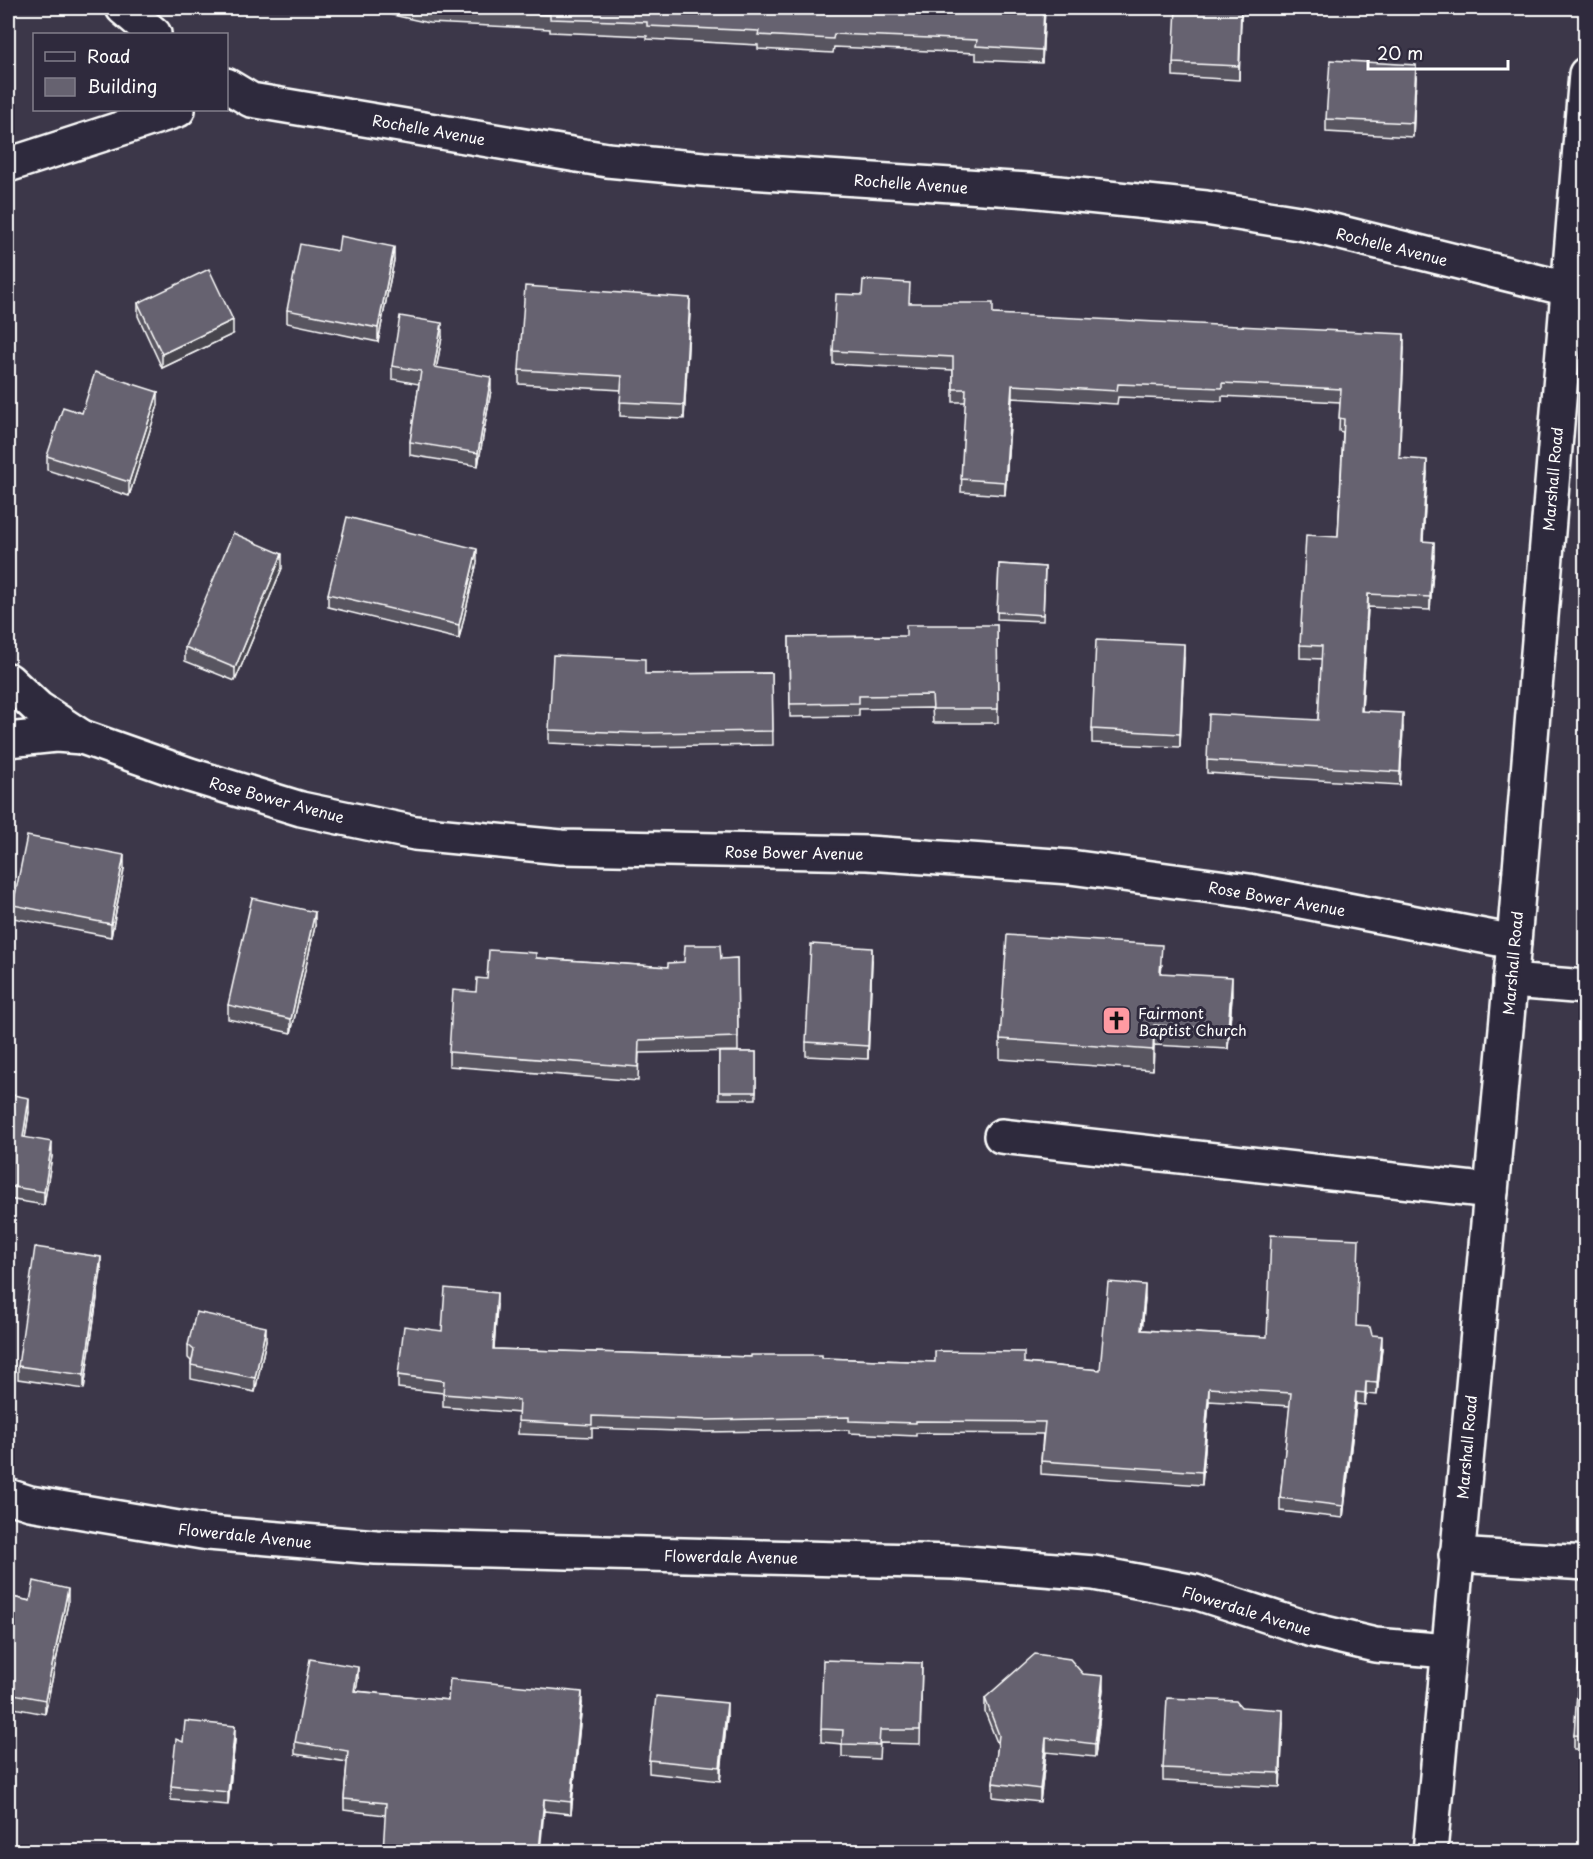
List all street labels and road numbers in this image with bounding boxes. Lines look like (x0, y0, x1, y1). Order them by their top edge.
street label: Rochelle Avenue (371, 108, 487, 150)
street label: Rochelle Avenue (853, 168, 969, 198)
street label: Rochelle Avenue (1334, 221, 1450, 271)
street label: Marshall Road (1536, 426, 1568, 532)
street label: Rose Bower Avenue (207, 770, 347, 828)
street label: Rose Bower Avenue (724, 839, 864, 865)
street label: Rose Bower Avenue (1207, 875, 1347, 921)
street label: Marshall Road (1496, 910, 1528, 1016)
street label: Marshall Road (1450, 1394, 1482, 1500)
street label: Flowerdale Avenue (177, 1517, 313, 1553)
street label: Flowerdale Avenue (664, 1543, 798, 1569)
street label: Flowerdale Avenue (1179, 1579, 1315, 1641)

